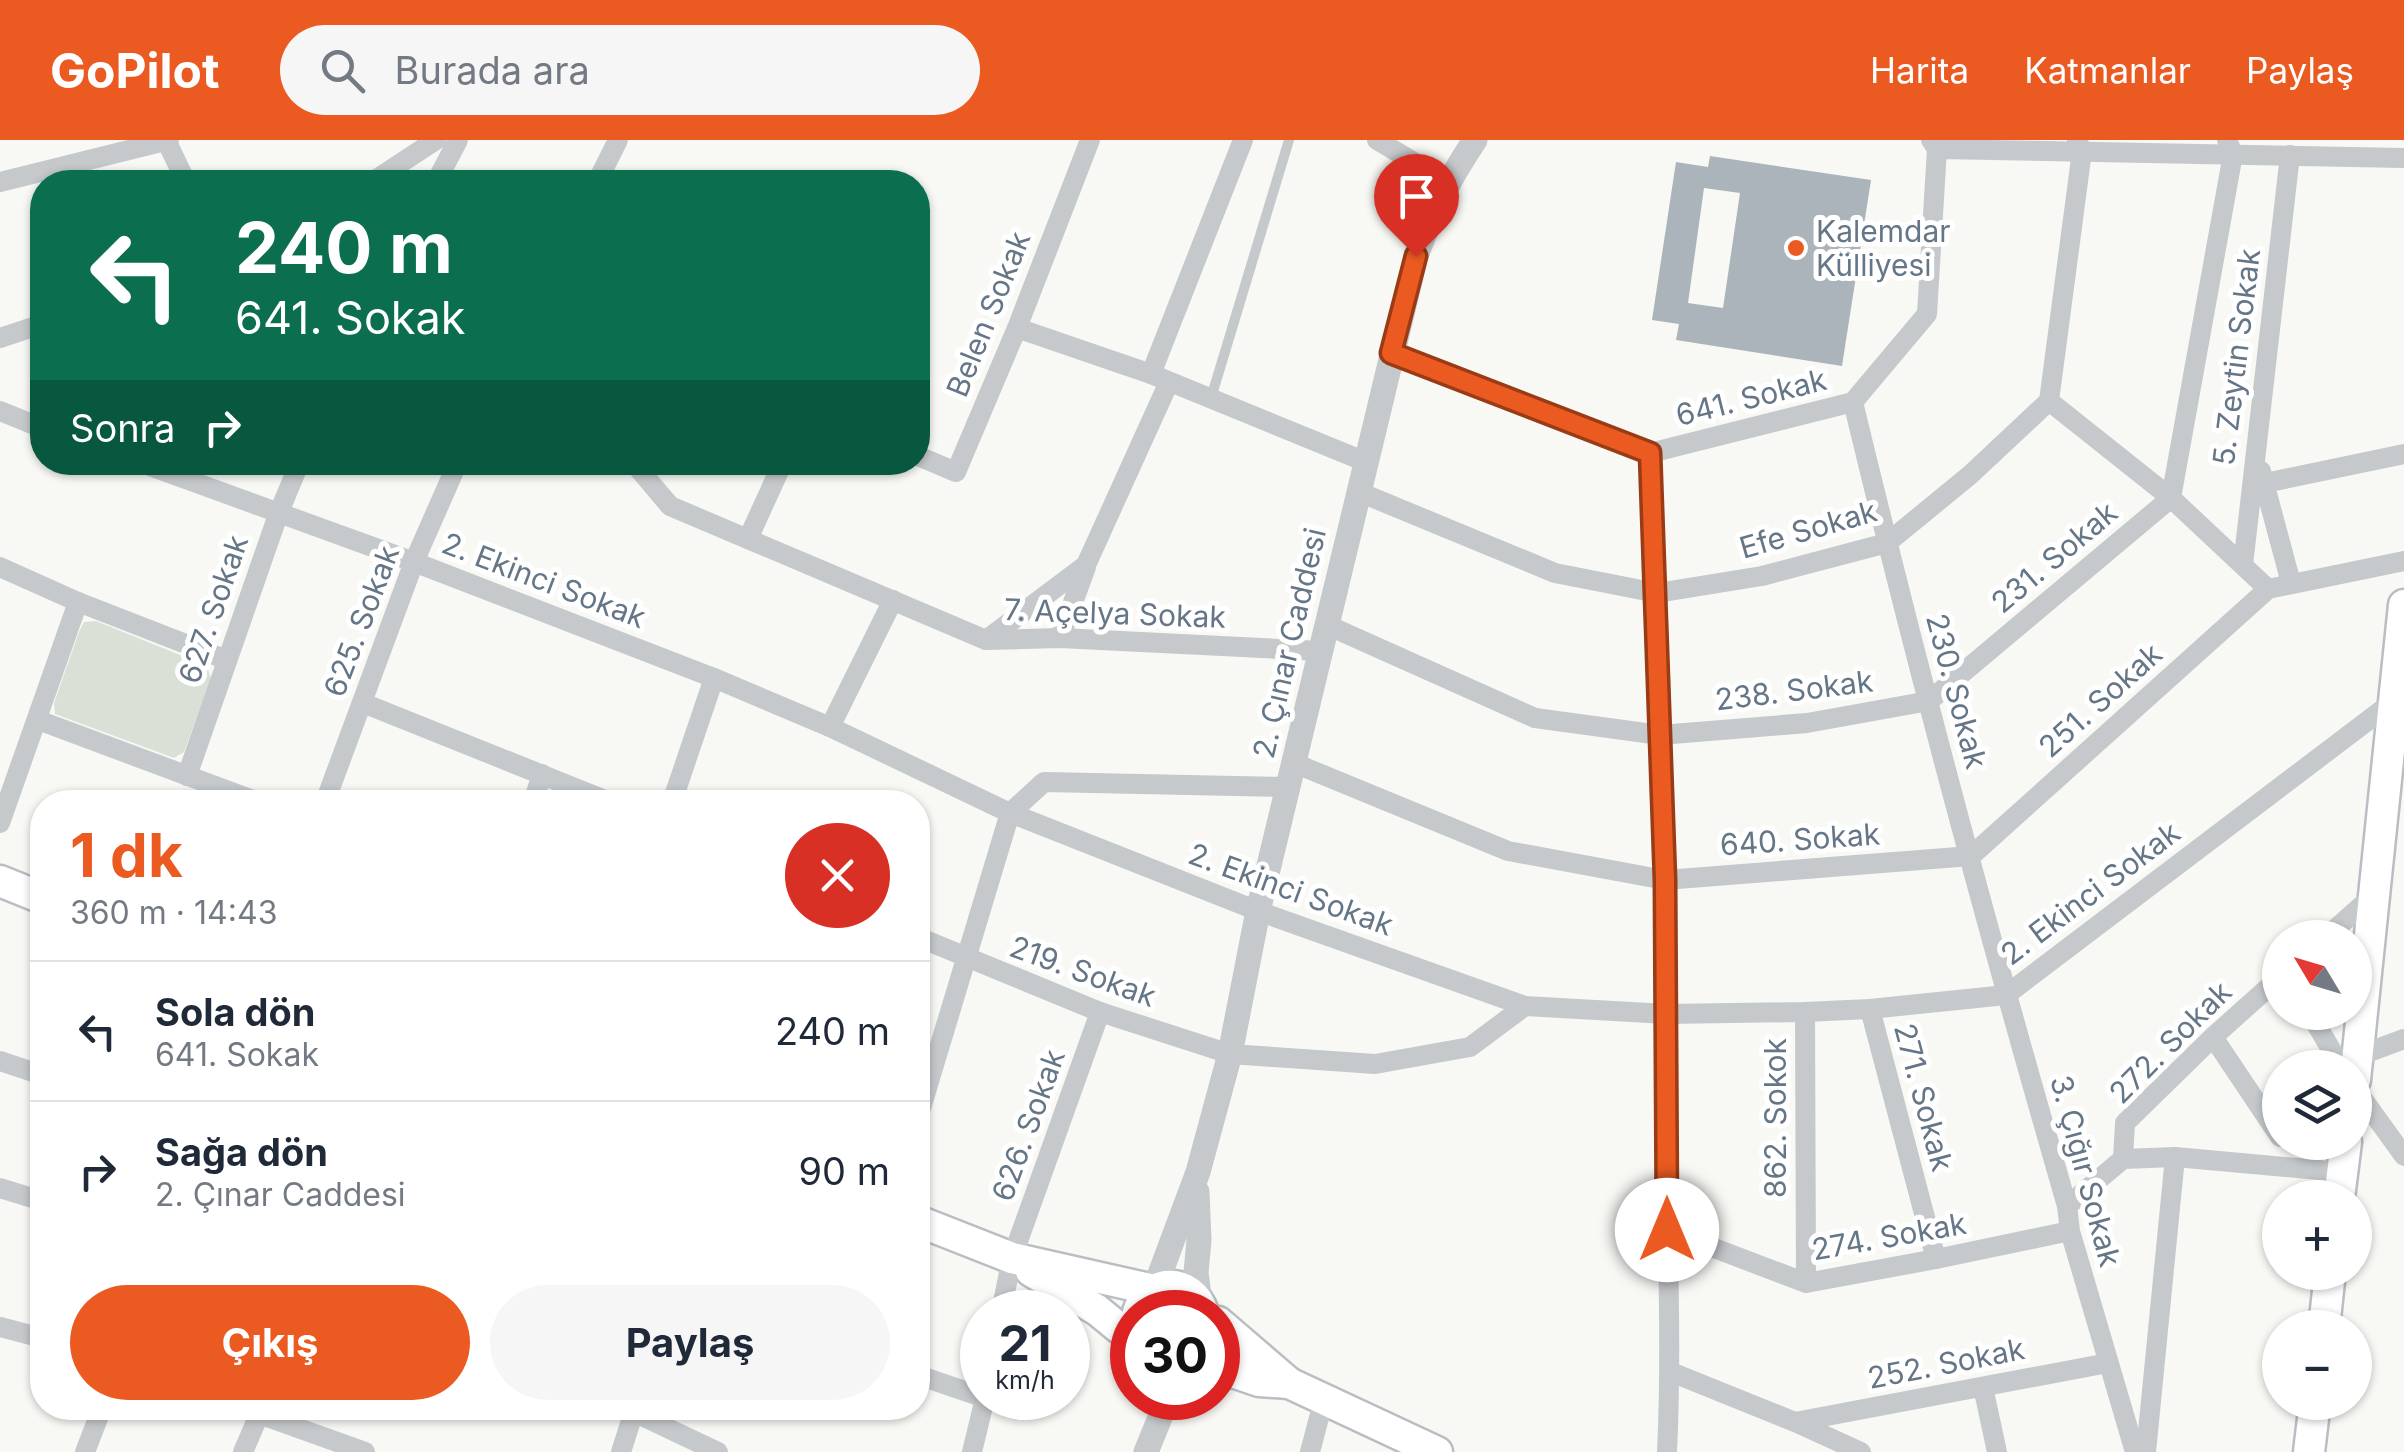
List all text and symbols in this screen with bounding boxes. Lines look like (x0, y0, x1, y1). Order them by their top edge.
search box (280, 25, 980, 115)
text: GoPilot (50, 41, 220, 100)
icon: search (315, 43, 370, 98)
text: Burada ara (395, 47, 590, 93)
text: Harita (1870, 49, 1969, 91)
text: Katmanlar (2024, 49, 2191, 91)
text: Paylaş (2246, 49, 2354, 91)
pin (1374, 154, 1459, 257)
icon: arrive (1389, 169, 1444, 224)
text: 240 m (235, 205, 453, 290)
icon: left (70, 210, 200, 340)
place label: Kalemdar Külliyesi (1816, 213, 1951, 283)
street label: Belen Sokak (939, 226, 1038, 402)
marker: Kalemdar Külliyesi (1785, 237, 1807, 259)
street label: 5. Zeytin Sokak (2205, 246, 2267, 467)
text: 641. Sokak (235, 290, 466, 345)
street label: 641. Sokak (1672, 361, 1830, 433)
icon: right (195, 400, 250, 455)
text: Sonra (70, 405, 175, 451)
street label: Efe Sokak (1735, 492, 1881, 566)
street label: 231. Sokak (1984, 494, 2125, 620)
street label: 2. Çınar Caddesi (1245, 524, 1333, 762)
street label: 2. Ekinci Sokak (437, 525, 651, 635)
street label: 627. Sokak (171, 530, 255, 688)
street label: 625. Sokak (316, 540, 406, 701)
street label: 7. Açelya Sokak (1003, 591, 1227, 635)
street label: 230. Sokak (1919, 610, 1995, 773)
street label: 251. Sokak (2031, 635, 2169, 765)
street label: 238. Sokak (1713, 662, 1876, 718)
street label: 2. Ekinci Sokak (1993, 814, 2187, 972)
street label: 640. Sokak (1719, 815, 1882, 863)
text: 1 dk (70, 819, 183, 891)
button: close (785, 823, 890, 928)
street label: 2. Ekinci Sokak (1184, 835, 1399, 943)
text: 360 m · 14:43 (70, 893, 277, 932)
north arrow (2262, 920, 2372, 1030)
map controls (2262, 920, 2372, 1420)
street label: 219. Sokak (1005, 928, 1161, 1014)
street label: 272. Sokak (2102, 973, 2239, 1110)
text: Sola dön (155, 989, 315, 1035)
icon: left (70, 1004, 125, 1059)
text: 240 m (775, 1008, 890, 1054)
street label: 271. Sokak (1887, 1019, 1961, 1175)
text: 641. Sokak (155, 1035, 319, 1074)
street label: 862. Sokok (1757, 1037, 1793, 1198)
street label: 626. Sokak (984, 1044, 1072, 1206)
button: layers (2262, 1050, 2372, 1160)
street label: 3. Çığır Sokak (2043, 1071, 2129, 1271)
text: Sağa dön (155, 1129, 328, 1175)
icon: right (70, 1144, 125, 1199)
text: 90 m (798, 1148, 890, 1194)
text: 2. Çınar Caddesi (155, 1175, 406, 1214)
position arrow (1615, 1178, 1719, 1282)
button: + (2262, 1180, 2372, 1290)
street label: 274. Sokak (1809, 1205, 1969, 1267)
button: Çıkış (70, 1285, 470, 1400)
button: Paylaş (490, 1285, 890, 1400)
speed limit sign: 30 (1110, 1290, 1240, 1420)
button: − (2262, 1310, 2372, 1420)
text: 21 (998, 1313, 1052, 1373)
street label: 252. Sokak (1865, 1330, 2028, 1396)
text: km/h (995, 1365, 1055, 1395)

